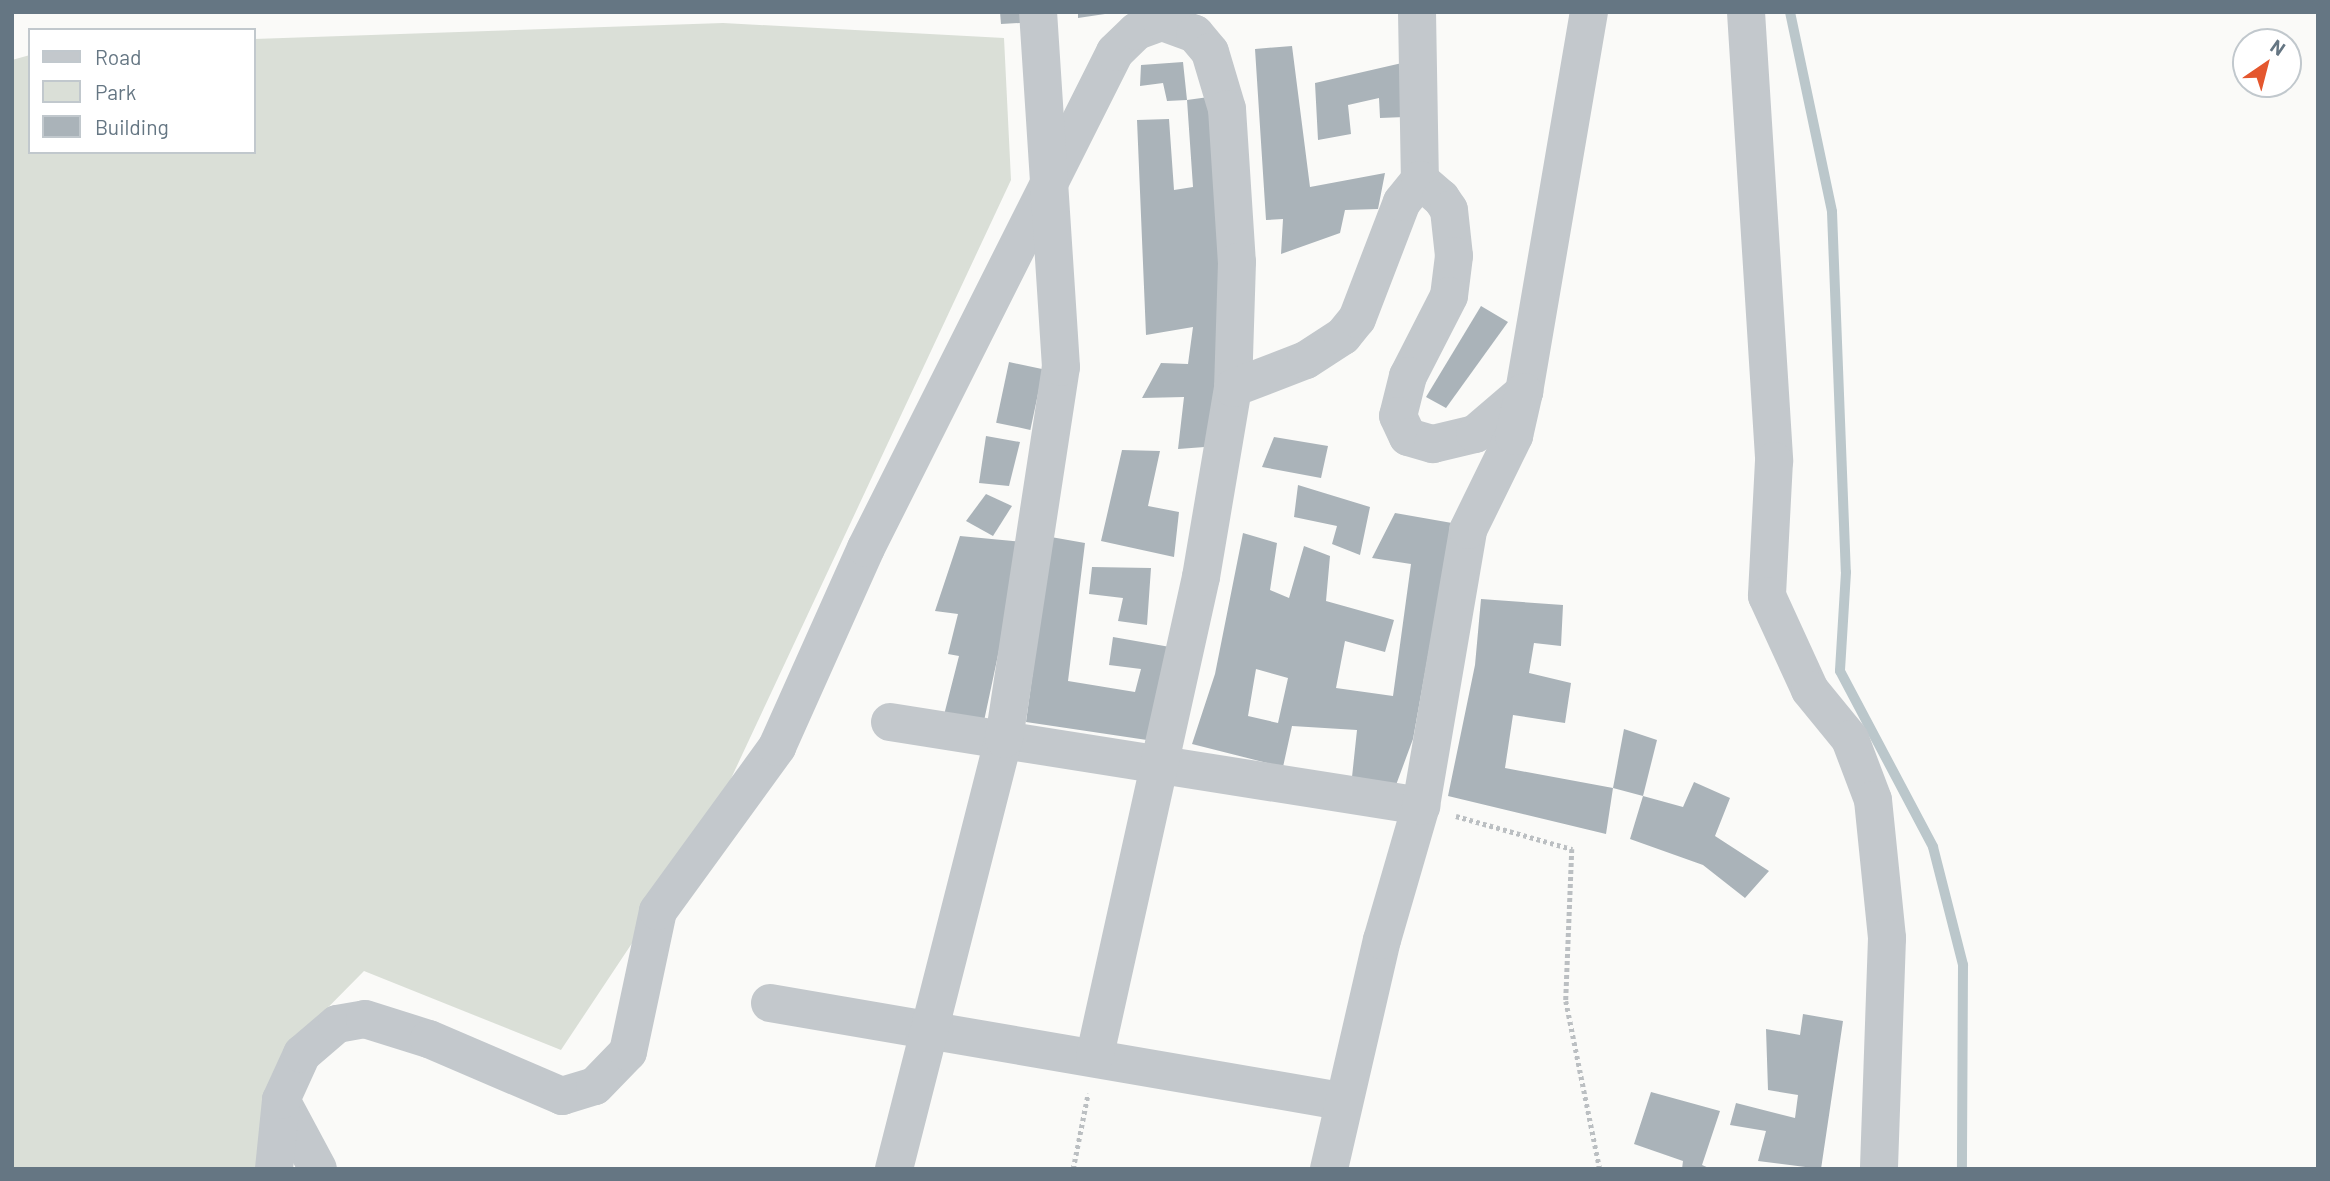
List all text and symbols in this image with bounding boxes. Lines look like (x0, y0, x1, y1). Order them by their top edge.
legend (28, 28, 256, 154)
north arrow (2232, 28, 2302, 98)
text: N (2266, 34, 2290, 60)
text: Road (95, 44, 141, 69)
text: Park (95, 79, 136, 104)
text: Building (95, 114, 169, 139)

